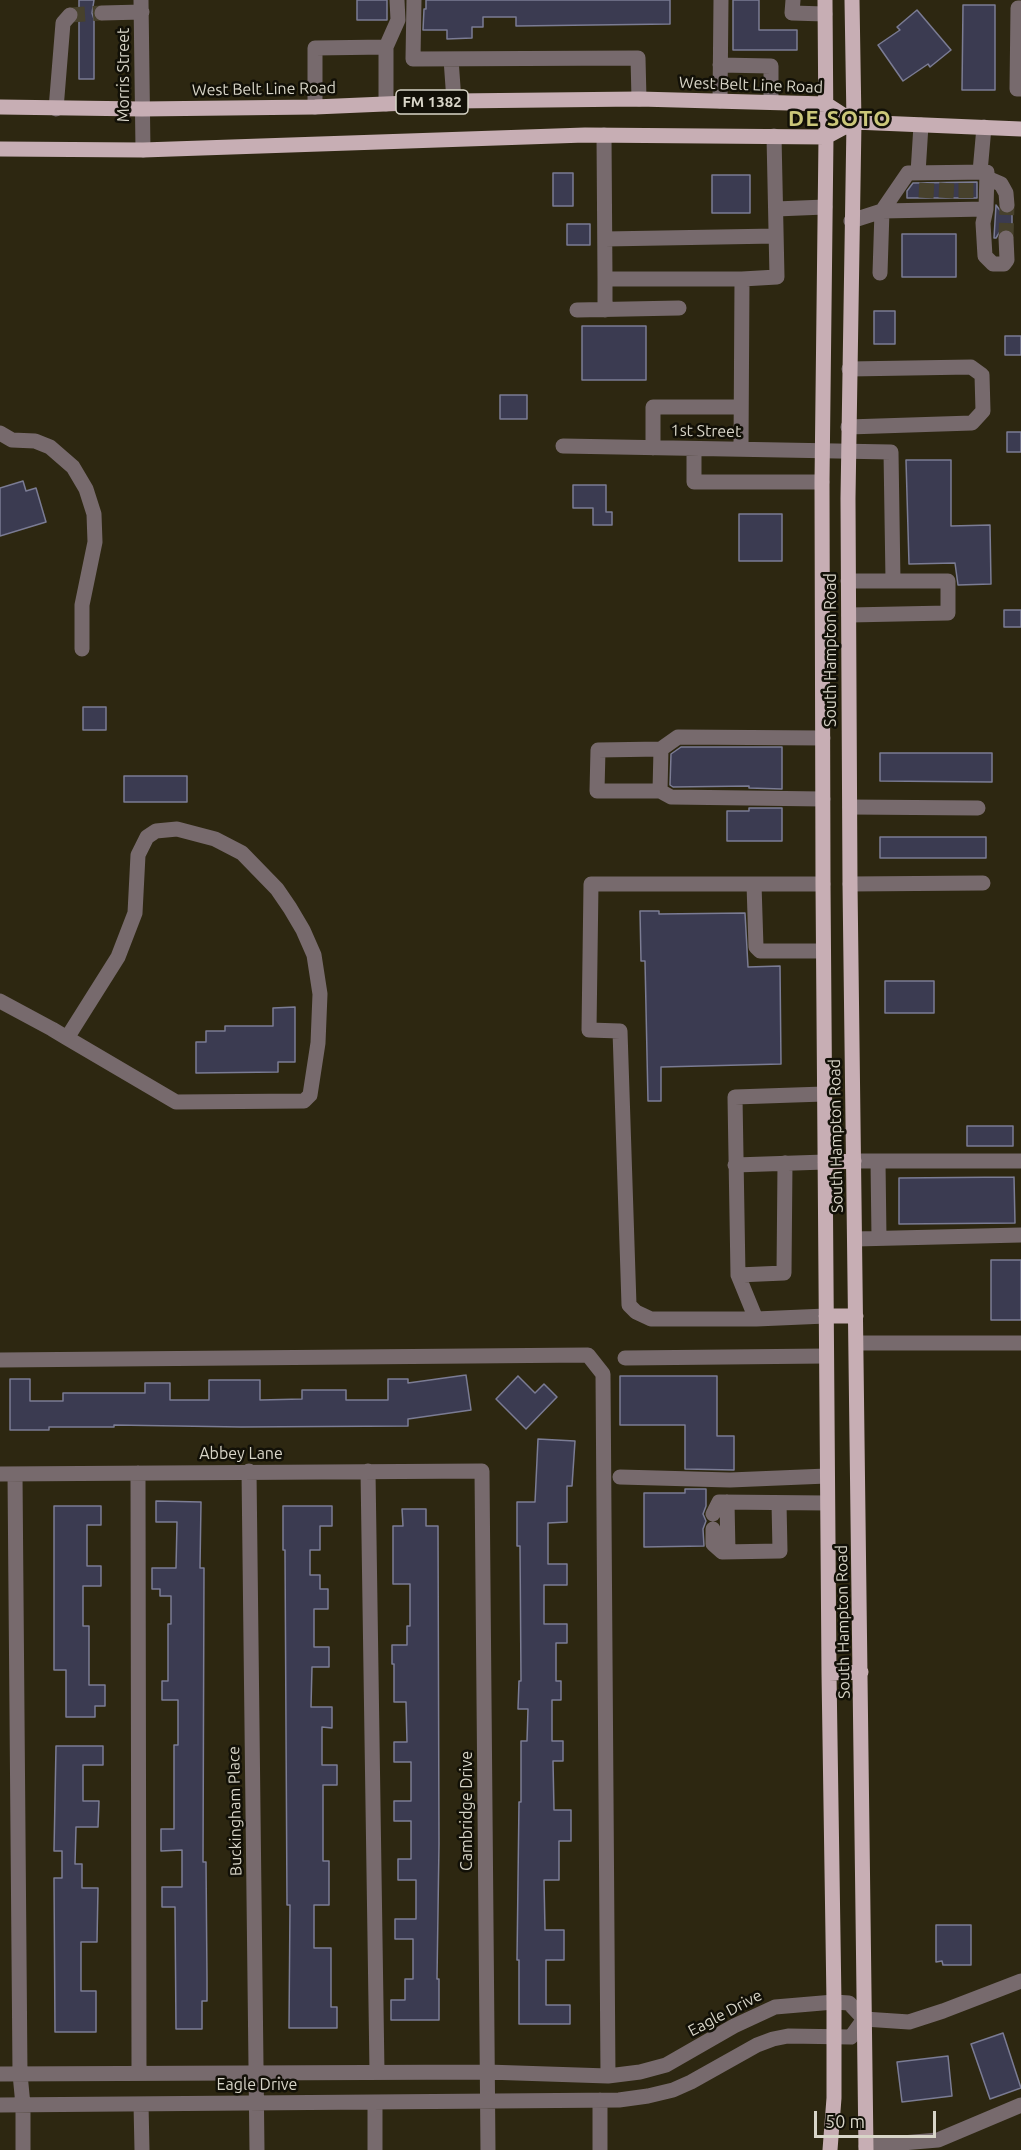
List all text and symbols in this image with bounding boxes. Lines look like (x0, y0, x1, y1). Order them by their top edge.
street label: Morris Street (114, 28, 134, 122)
street label: West Belt Line Road (679, 73, 823, 97)
street label: West Belt Line Road (192, 78, 336, 100)
road number: FM 1382 (396, 90, 468, 114)
district label: DE SOTO (788, 106, 892, 132)
street label: 1st Street (671, 421, 741, 441)
street label: South Hampton Road (821, 573, 841, 727)
street label: South Hampton Road (825, 1059, 847, 1213)
street label: Abbey Lane (199, 1444, 283, 1464)
street label: South Hampton Road (832, 1545, 854, 1699)
street label: Buckingham Place (224, 1746, 246, 1876)
street label: Cambridge Drive (457, 1751, 477, 1871)
street label: Eagle Drive (685, 1986, 765, 2040)
street label: Eagle Drive (217, 2075, 297, 2095)
scale bar (817, 2099, 938, 2137)
text: 50 m (825, 2111, 865, 2131)

